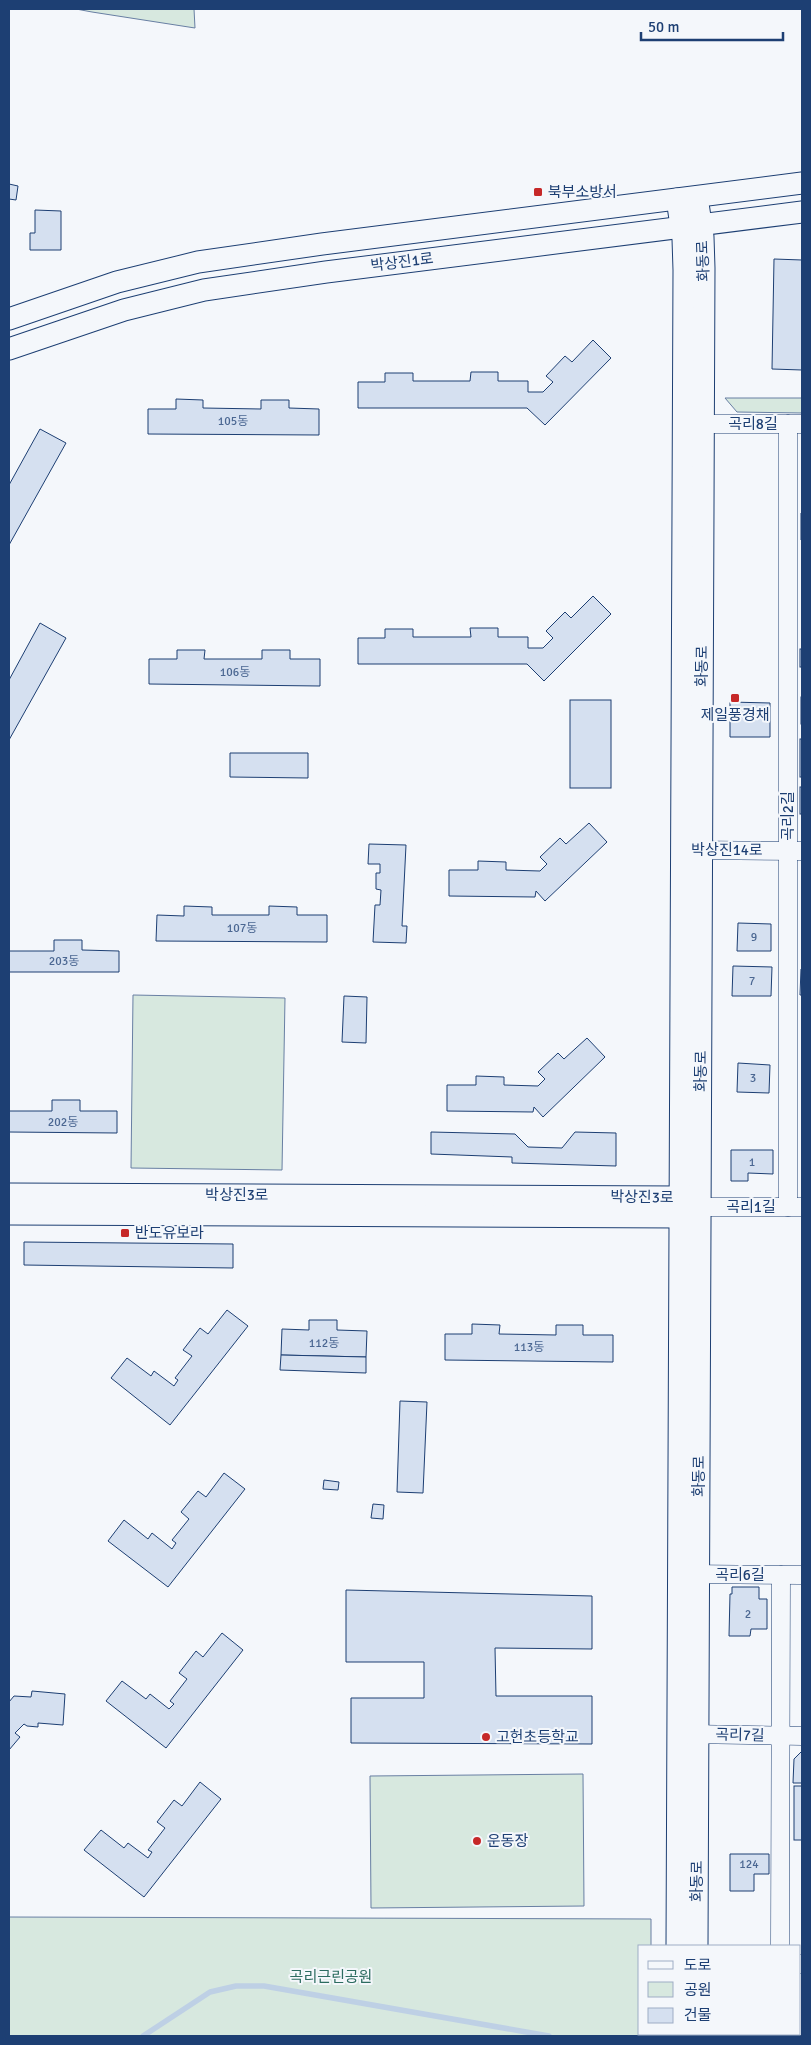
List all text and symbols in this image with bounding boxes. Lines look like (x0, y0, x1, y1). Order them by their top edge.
scale bar (641, 10, 784, 42)
text: 50 m (648, 18, 679, 36)
place label: 북부소방서 (548, 183, 617, 201)
marker: 북부소방서 (532, 186, 544, 198)
street label: 화동로 (693, 240, 713, 282)
street label: 박상진1로 (369, 249, 435, 275)
house number: 105동 (218, 414, 248, 429)
street label: 곡리8길 (728, 415, 778, 433)
street label: 화동로 (693, 645, 711, 687)
house number: 106동 (220, 665, 250, 680)
marker: 제일풍경채 (729, 692, 741, 704)
place label: 제일풍경채 (700, 706, 770, 724)
street label: 곡리2길 (779, 791, 797, 841)
street label: 박상진14로 (691, 841, 763, 859)
house number: 107동 (227, 921, 257, 936)
house number: 9 (751, 930, 757, 945)
house number: 203동 (49, 954, 79, 969)
house number: 7 (749, 974, 755, 989)
street label: 화동로 (692, 1050, 710, 1092)
house number: 3 (750, 1071, 756, 1086)
house number: 202동 (48, 1115, 78, 1130)
house number: 1 (749, 1155, 755, 1170)
street label: 박상진3로 (205, 1186, 269, 1204)
street label: 박상진3로 (610, 1187, 674, 1207)
street label: 곡리1길 (726, 1198, 776, 1216)
place label: 반도유보라 (135, 1224, 204, 1242)
marker: 반도유보라 (119, 1227, 131, 1239)
house number: 112동 (309, 1336, 339, 1351)
house number: 113동 (514, 1340, 544, 1355)
street label: 화동로 (690, 1455, 708, 1497)
street label: 곡리6길 (715, 1566, 765, 1584)
house number: 2 (745, 1607, 751, 1622)
street label: 곡리7길 (715, 1726, 765, 1744)
place label: 고헌초등학교 (496, 1728, 579, 1746)
marker: 고헌초등학교 (480, 1731, 492, 1743)
place label: 운동장 (487, 1832, 529, 1850)
marker: 운동장 (471, 1835, 483, 1847)
house number: 124 (739, 1857, 759, 1872)
street label: 화동로 (688, 1860, 706, 1902)
legend (638, 1945, 801, 2035)
text: 도로 (684, 1956, 712, 1974)
park label: 곡리근린공원 (290, 1968, 372, 1986)
text: 공원 (684, 1981, 712, 1999)
text: 건물 (684, 2006, 712, 2024)

